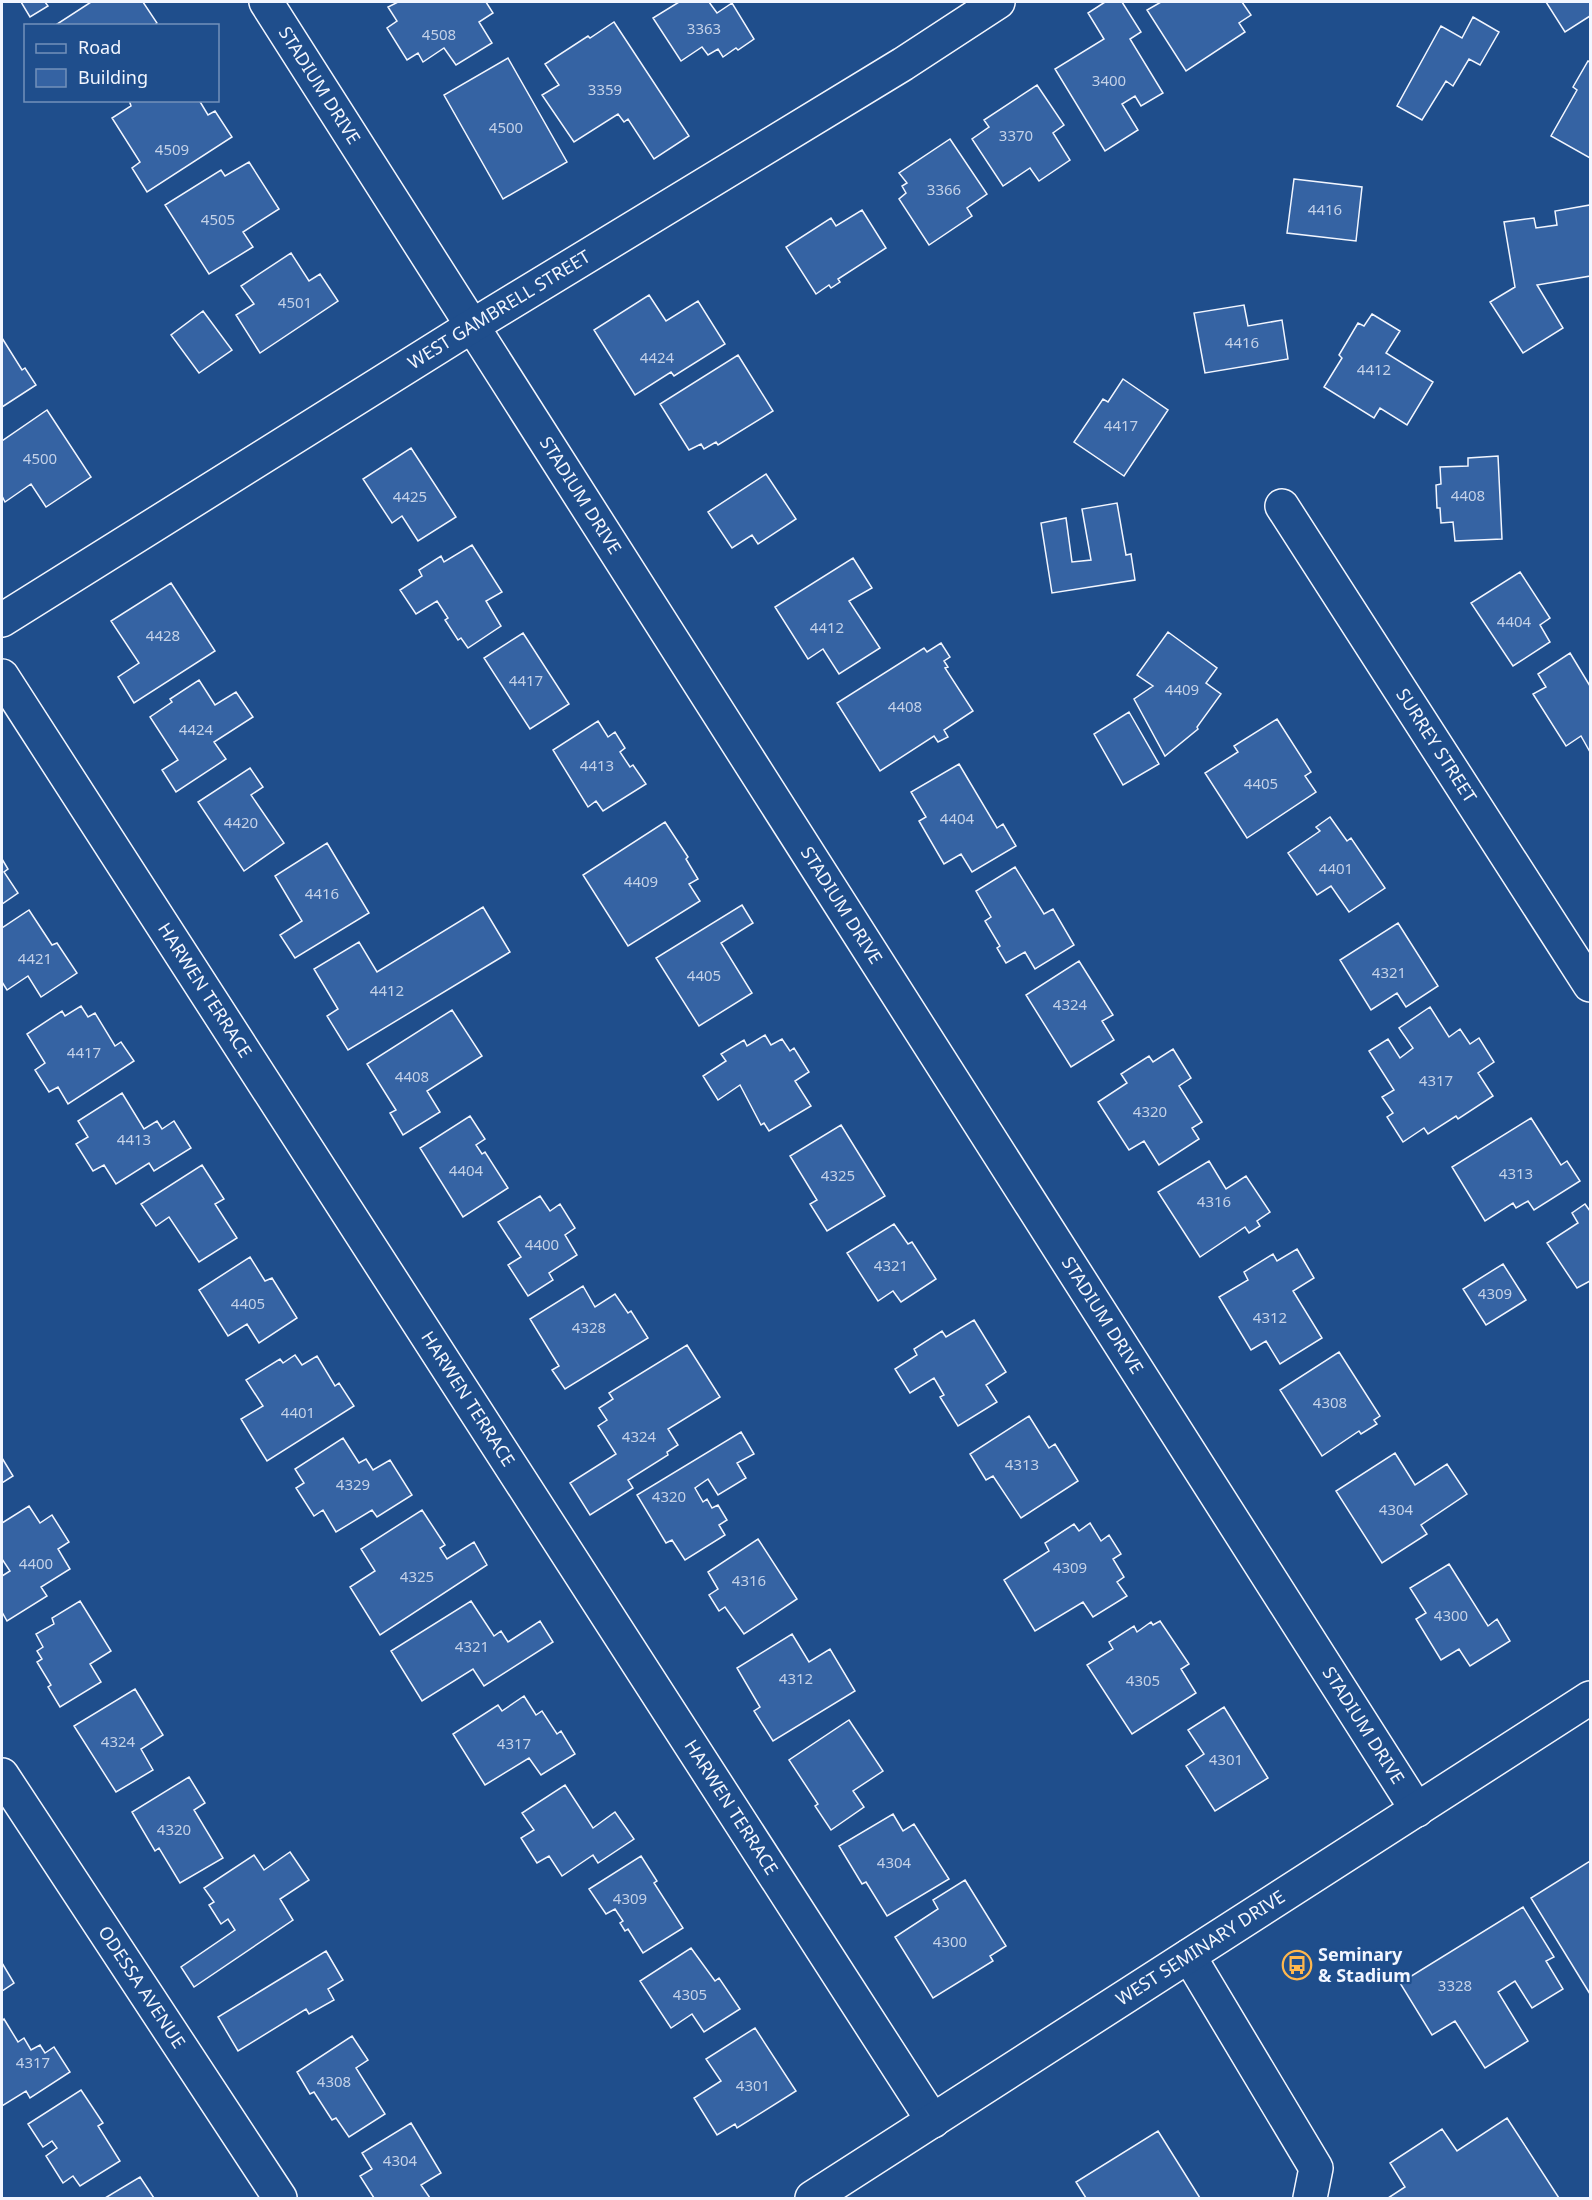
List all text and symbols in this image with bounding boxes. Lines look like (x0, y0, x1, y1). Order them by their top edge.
house number: 3363 (687, 18, 721, 38)
street label: STADIUM DRIVE (274, 22, 366, 148)
legend (24, 24, 219, 102)
house number: 4508 (422, 24, 456, 44)
text: Road (78, 35, 121, 59)
text: Building (78, 65, 148, 89)
house number: 3400 (1092, 70, 1126, 90)
house number: 3359 (588, 79, 622, 99)
house number: 4500 (489, 117, 523, 137)
house number: 3370 (999, 125, 1033, 145)
house number: 4509 (155, 139, 189, 159)
house number: 3366 (927, 179, 961, 199)
house number: 4416 (1308, 199, 1342, 219)
house number: 4505 (201, 209, 235, 229)
street label: WEST GAMBRELL STREET (403, 244, 594, 374)
house number: 4501 (278, 292, 312, 312)
house number: 4416 (1225, 332, 1259, 352)
house number: 4424 (640, 347, 675, 367)
house number: 4412 (1357, 359, 1391, 379)
house number: 4417 (1104, 415, 1138, 435)
street label: STADIUM DRIVE (535, 432, 627, 558)
house number: 4500 (23, 448, 57, 468)
house number: 4408 (1451, 485, 1485, 505)
house number: 4425 (393, 486, 427, 506)
house number: 4404 (1497, 611, 1532, 631)
house number: 4412 (810, 617, 844, 637)
house number: 4428 (146, 625, 180, 645)
house number: 4417 (509, 670, 543, 690)
house number: 4409 (1165, 679, 1199, 699)
street label: SURREY STREET (1391, 683, 1483, 807)
house number: 4408 (888, 696, 922, 716)
house number: 4424 (179, 719, 214, 739)
house number: 4413 (580, 755, 614, 775)
house number: 4405 (1244, 773, 1278, 793)
house number: 4404 (940, 808, 975, 828)
house number: 4420 (224, 812, 258, 832)
street label: STADIUM DRIVE (796, 842, 888, 968)
house number: 4401 (1319, 858, 1353, 878)
house number: 4409 (624, 871, 658, 891)
house number: 4416 (305, 883, 339, 903)
street label: HARWEN TERRACE (153, 918, 258, 1062)
house number: 4421 (18, 948, 52, 968)
house number: 4321 (1372, 962, 1406, 982)
house number: 4405 (687, 965, 721, 985)
house number: 4412 (370, 980, 404, 1000)
house number: 4324 (1053, 994, 1088, 1014)
house number: 4417 (67, 1042, 101, 1062)
house number: 4408 (395, 1066, 429, 1086)
house number: 4317 (1419, 1070, 1453, 1090)
house number: 4320 (1133, 1101, 1167, 1121)
house number: 4413 (117, 1129, 151, 1149)
house number: 4404 (449, 1160, 484, 1180)
house number: 4313 (1499, 1163, 1533, 1183)
house number: 4325 (821, 1165, 855, 1185)
house number: 4316 (1197, 1191, 1231, 1211)
house number: 4400 (525, 1234, 559, 1254)
street label: STADIUM DRIVE (1057, 1252, 1149, 1378)
house number: 4321 (874, 1255, 908, 1275)
house number: 4309 (1478, 1283, 1512, 1303)
house number: 4405 (231, 1293, 265, 1313)
house number: 4312 (1253, 1307, 1287, 1327)
house number: 4328 (572, 1317, 606, 1337)
street label: HARWEN TERRACE (416, 1326, 521, 1471)
house number: 4308 (1313, 1392, 1347, 1412)
house number: 4401 (281, 1402, 315, 1422)
house number: 4324 (622, 1426, 657, 1446)
house number: 4313 (1005, 1454, 1039, 1474)
house number: 4329 (336, 1474, 370, 1494)
house number: 4320 (652, 1486, 686, 1506)
house number: 4304 (1379, 1499, 1414, 1519)
house number: 4400 (19, 1553, 53, 1573)
house number: 4309 (1053, 1557, 1087, 1577)
house number: 4325 (400, 1566, 434, 1586)
house number: 4316 (732, 1570, 766, 1590)
house number: 4300 (1434, 1605, 1468, 1625)
house number: 4321 (455, 1636, 489, 1656)
street label: STADIUM DRIVE (1318, 1662, 1410, 1788)
house number: 4312 (779, 1668, 813, 1688)
house number: 4305 (1126, 1670, 1160, 1690)
house number: 4324 (101, 1731, 136, 1751)
house number: 4317 (497, 1733, 531, 1753)
street label: HARWEN TERRACE (679, 1735, 784, 1879)
house number: 4301 (1209, 1749, 1243, 1769)
house number: 4320 (157, 1819, 191, 1839)
house number: 4304 (877, 1852, 912, 1872)
street label: WEST SEMINARY DRIVE (1111, 1884, 1289, 2011)
house number: 4309 (613, 1888, 647, 1908)
street label: ODESSA AVENUE (93, 1921, 191, 2053)
house number: 4300 (933, 1931, 967, 1951)
place label: Seminary & Stadium (1318, 1942, 1411, 1987)
bus stop icon: Seminary & Stadium (1281, 1949, 1313, 1981)
house number: 3328 (1438, 1975, 1472, 1995)
house number: 4305 (673, 1984, 707, 2004)
house number: 4317 (16, 2052, 50, 2072)
house number: 4308 (317, 2071, 351, 2091)
house number: 4301 (736, 2075, 770, 2095)
house number: 4304 (383, 2150, 418, 2170)

